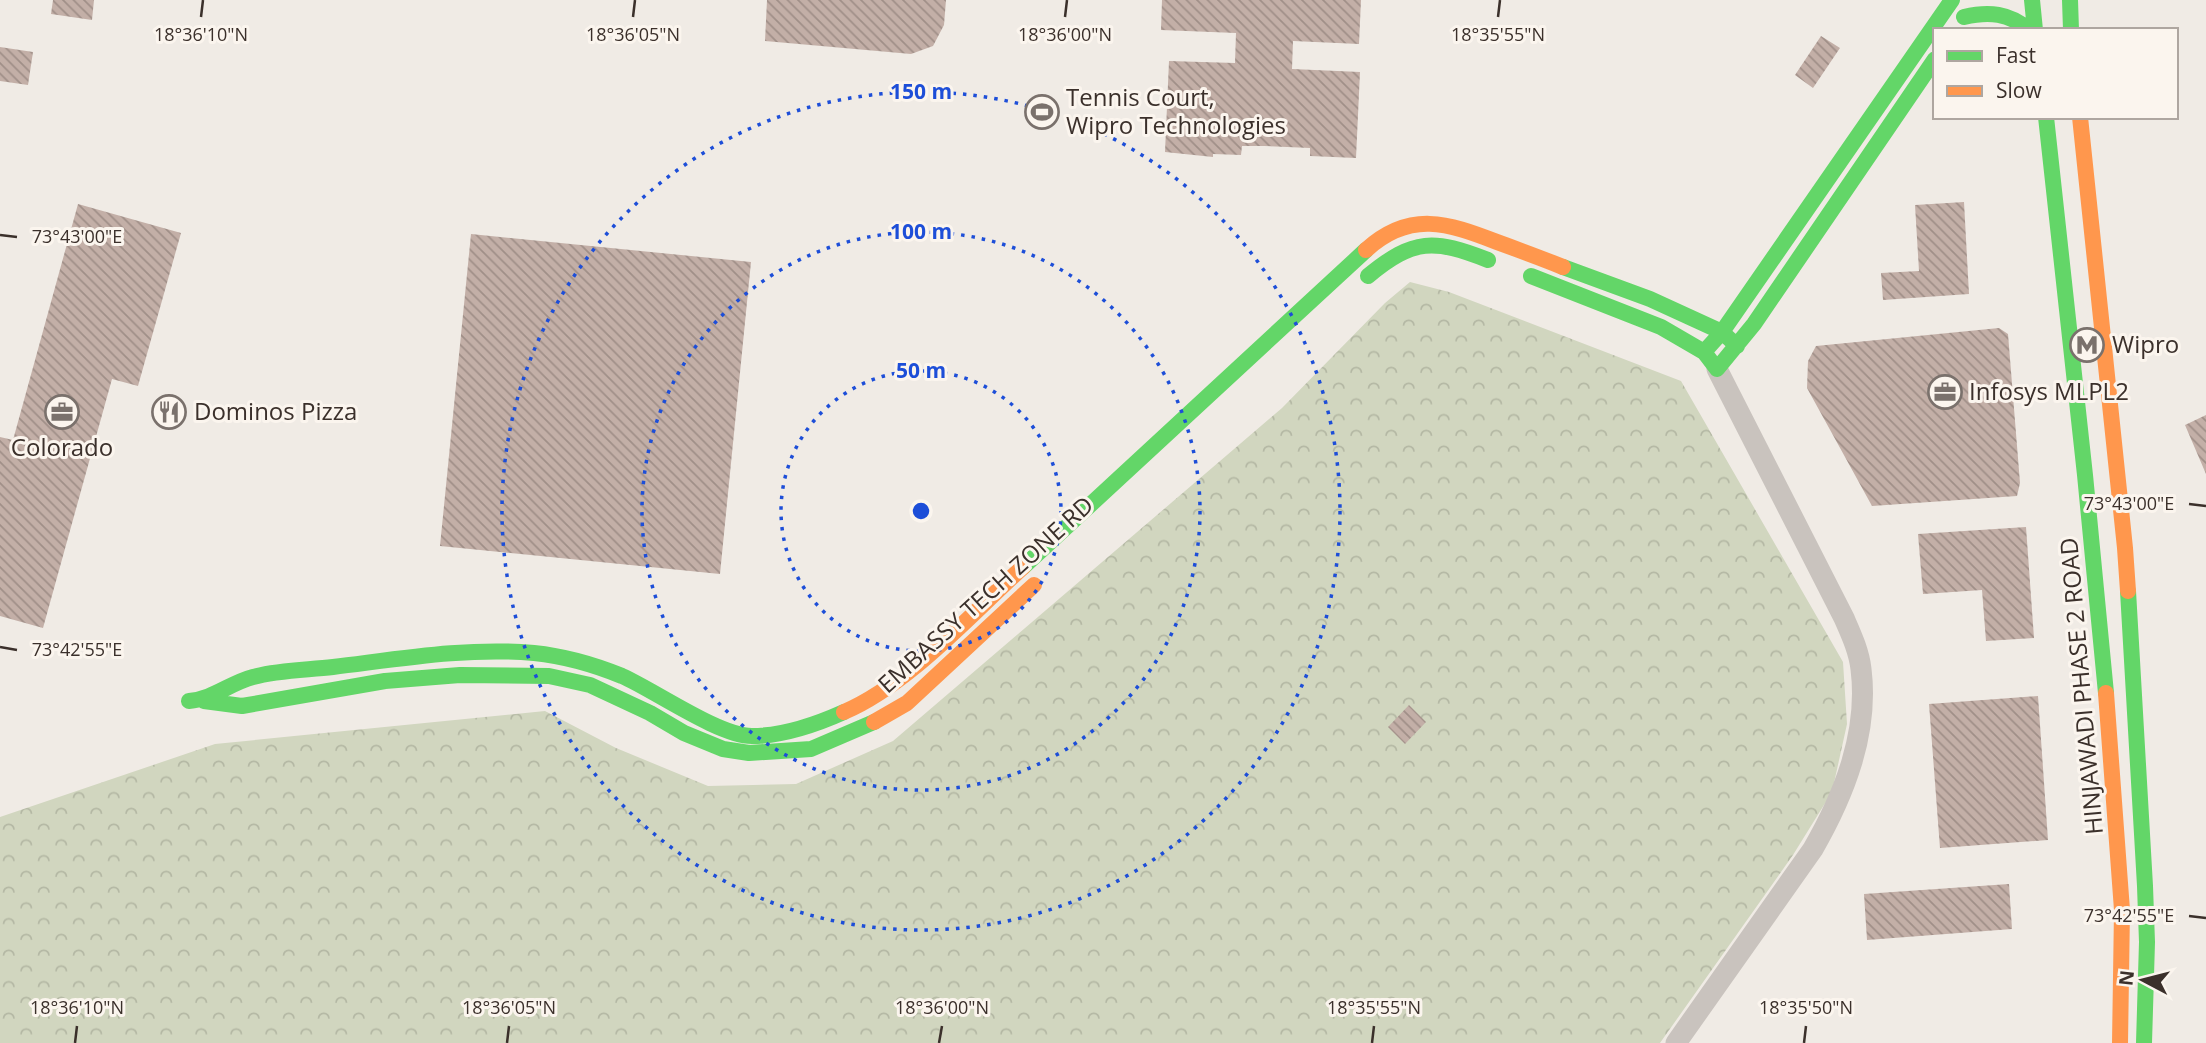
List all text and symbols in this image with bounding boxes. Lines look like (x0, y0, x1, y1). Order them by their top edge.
text: 18°36'10"N (154, 22, 248, 46)
text: 18°36'05"N (586, 22, 680, 46)
text: 18°36'00"N (1018, 22, 1112, 46)
text: 18°35'55"N (1451, 22, 1545, 46)
legend (1933, 28, 2178, 119)
text: Fast (1996, 41, 2036, 69)
text: Slow (1996, 76, 2042, 104)
text: 150 m (890, 77, 952, 105)
place label: Tennis Court, Wipro Technologies (1066, 80, 1286, 141)
sports icon: Tennis Court, Wipro Technologies (1023, 93, 1061, 131)
text: 100 m (890, 217, 952, 245)
text: 73°43'00"E (32, 224, 122, 248)
metro station icon: Wipro (2068, 326, 2106, 364)
place label: Wipro (2112, 327, 2179, 360)
text: 50 m (896, 356, 946, 384)
office icon: Infosys MLPL2 (1926, 373, 1964, 411)
place label: Infosys MLPL2 (1969, 374, 2129, 407)
office icon: Colorado (43, 393, 81, 431)
restaurant icon: Dominos Pizza (150, 393, 188, 431)
place label: Dominos Pizza (194, 394, 357, 427)
place label: Colorado (11, 430, 113, 463)
street label: EMBASSY TECH ZONE RD (870, 488, 1100, 700)
text: 73°43'00"E (2084, 491, 2174, 515)
centre of rings (909, 499, 933, 523)
street label: HINJAWADI PHASE 2 ROAD (2051, 536, 2110, 836)
text: 73°42'55"E (32, 637, 122, 661)
text: 73°42'55"E (2084, 903, 2174, 927)
north arrow (2108, 945, 2178, 1015)
text: N (2112, 969, 2140, 987)
text: 18°36'10"N (30, 995, 124, 1019)
text: 18°36'05"N (462, 995, 556, 1019)
text: 18°36'00"N (895, 995, 989, 1019)
text: 18°35'55"N (1327, 995, 1421, 1019)
text: 18°35'50"N (1759, 995, 1853, 1019)

